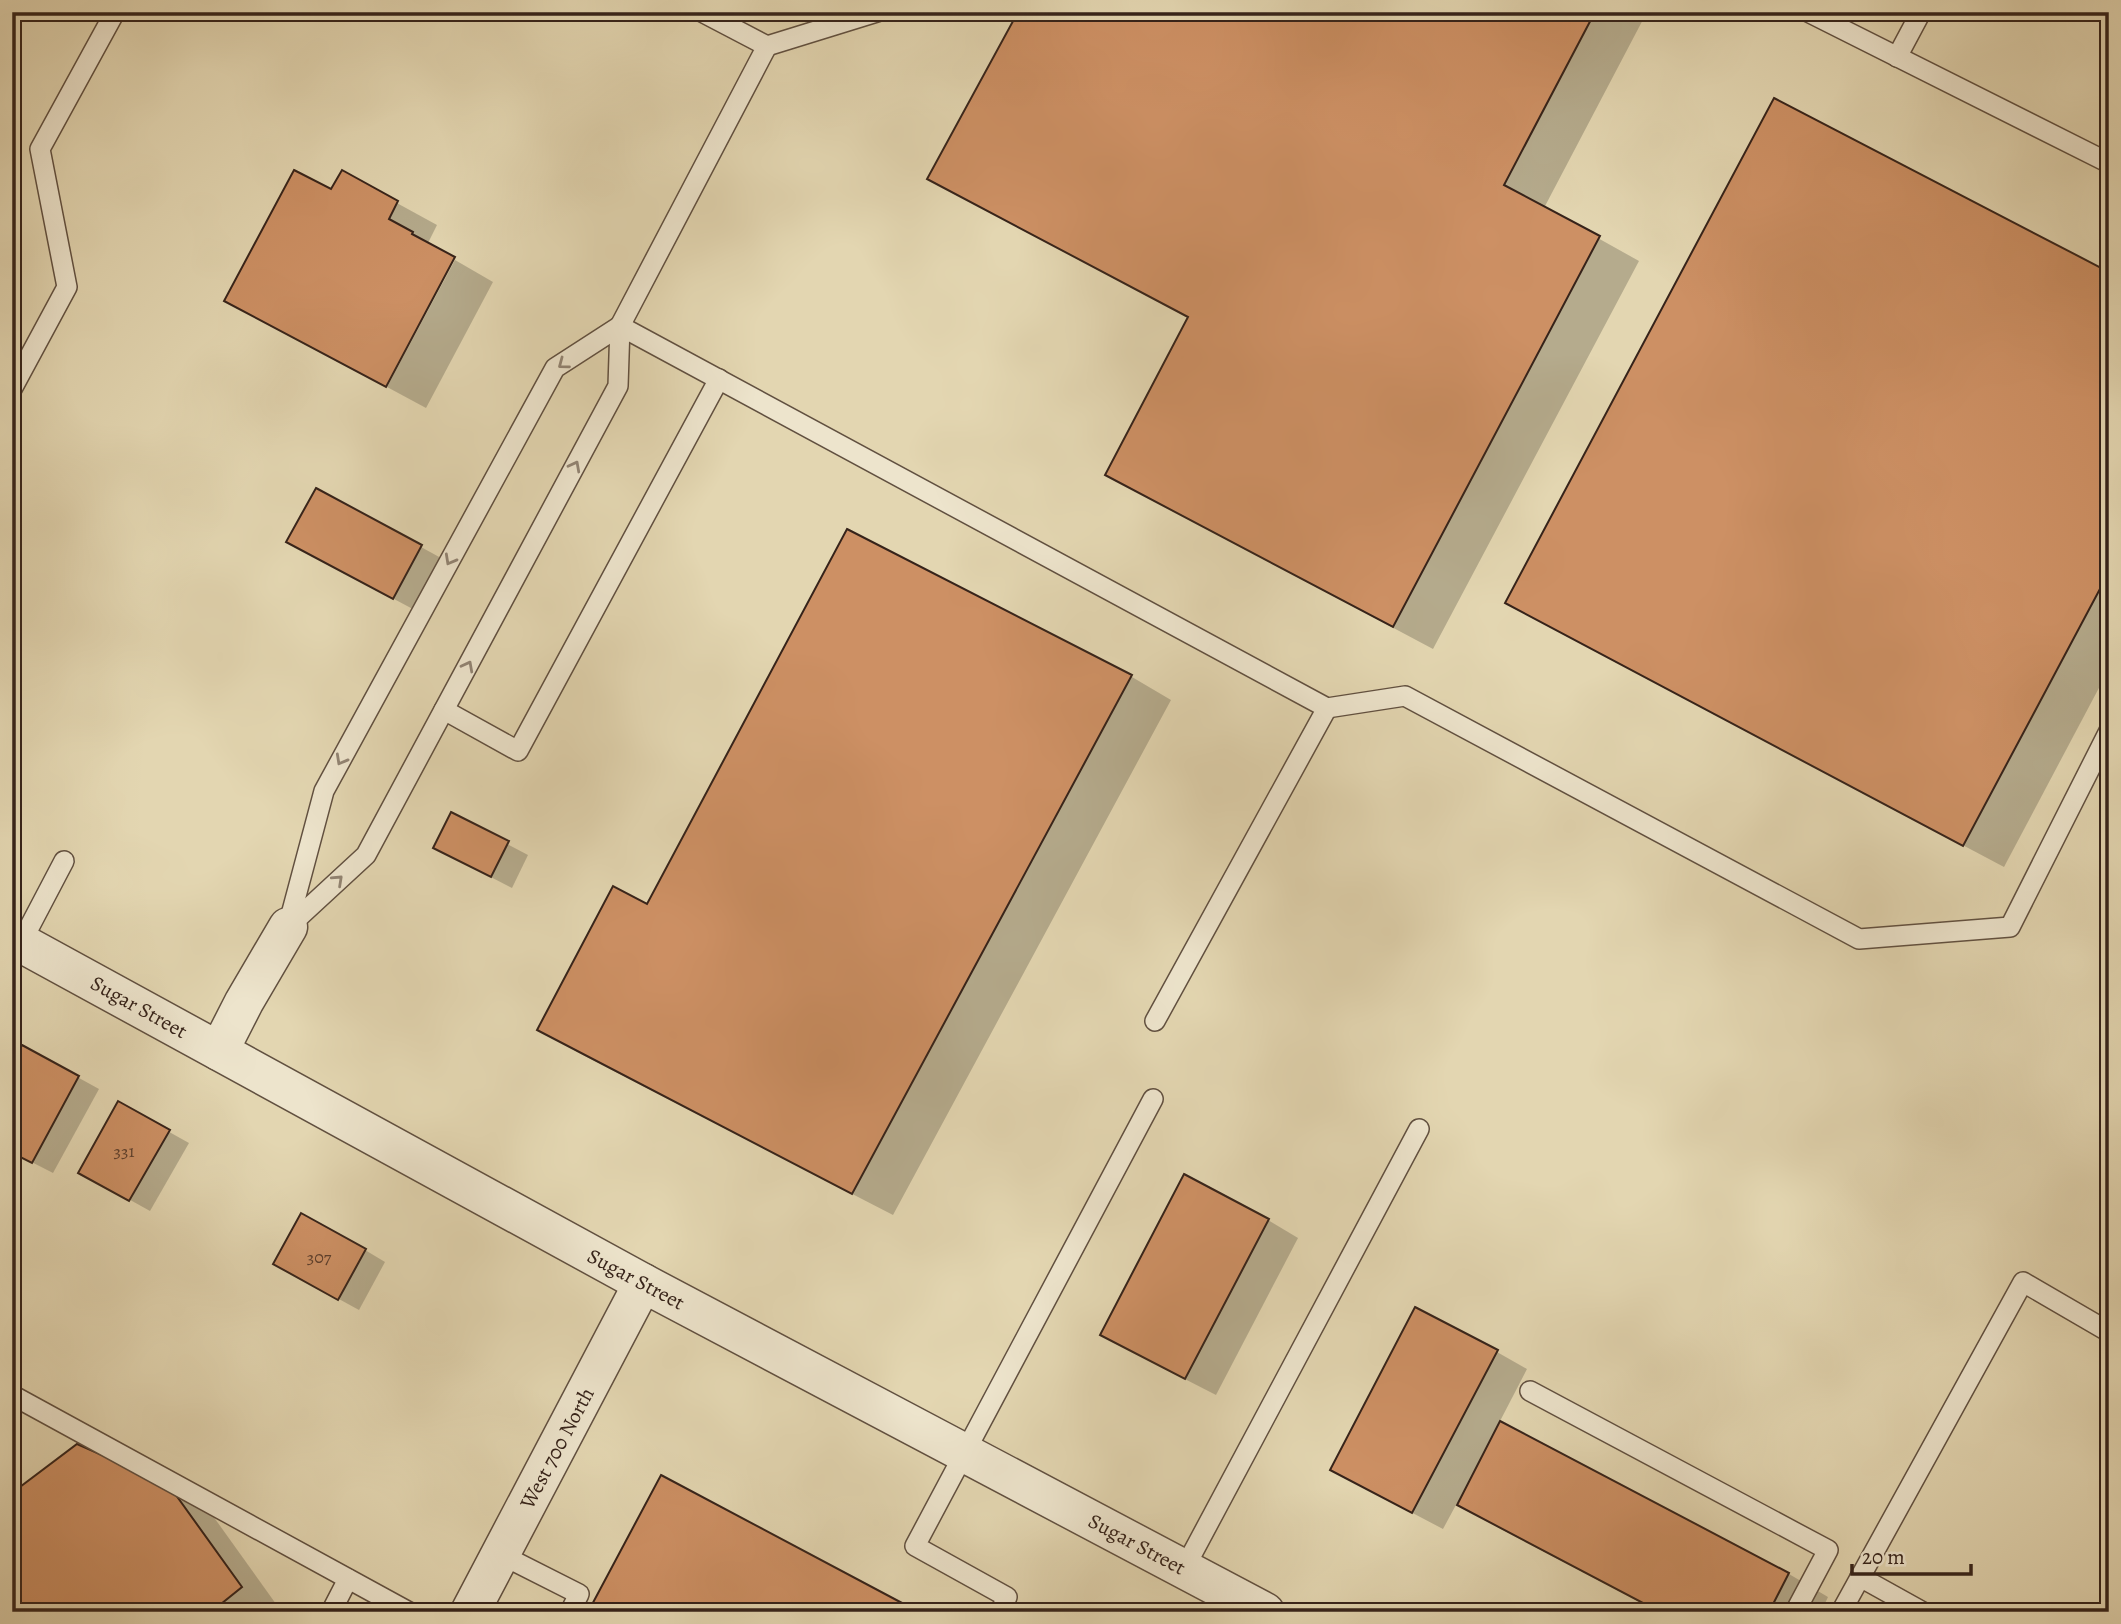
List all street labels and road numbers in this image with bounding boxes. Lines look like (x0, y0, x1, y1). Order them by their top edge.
street label: Sugar Street (86, 969, 192, 1045)
street label: Sugar Street (582, 1242, 690, 1316)
street label: West 700 North (513, 1382, 601, 1514)
street label: Sugar Street (1083, 1507, 1191, 1581)

